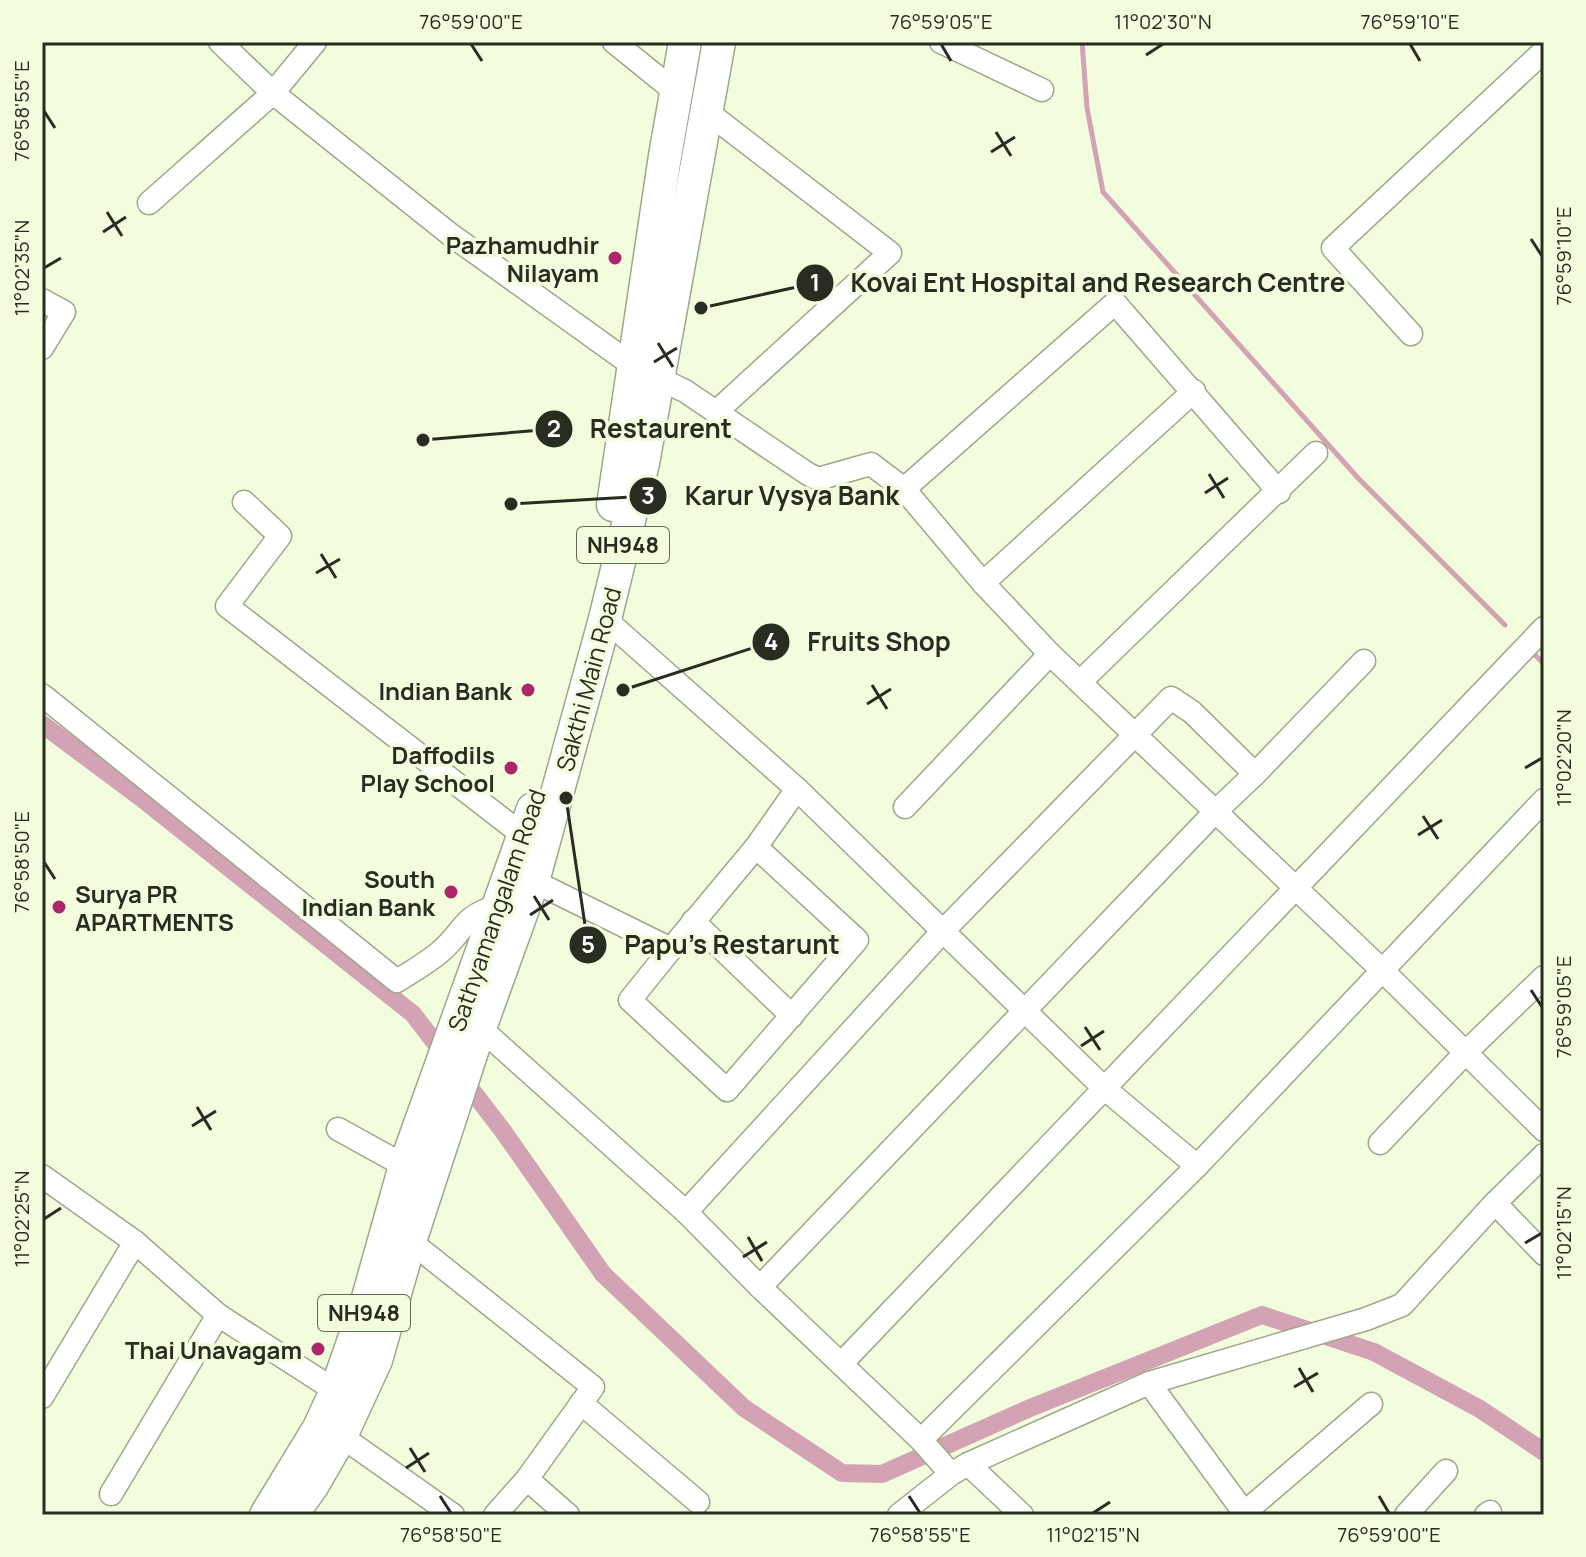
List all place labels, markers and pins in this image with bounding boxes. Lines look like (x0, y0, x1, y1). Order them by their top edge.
place label: Pazhamudhir Nilayam (446, 228, 599, 289)
marker: Pazhamudhir Nilayam (606, 249, 624, 267)
callout: Kovai Ent Hospital and Research Centre (795, 258, 1362, 308)
callout: Restaurent (534, 404, 748, 454)
callout: Karur Vysya Bank (628, 471, 915, 521)
callout: Fruits Shop (751, 617, 967, 667)
place label: Indian Bank (378, 674, 513, 707)
marker: Indian Bank (519, 681, 537, 699)
place label: Daffodils Play School (361, 738, 495, 799)
marker: Daffodils Play School (502, 759, 520, 777)
place label: South Indian Bank (301, 862, 436, 923)
place label: Surya PR APARTMENTS (75, 877, 234, 938)
marker: South Indian Bank (442, 883, 460, 901)
marker: Surya PR APARTMENTS (50, 898, 68, 916)
callout: Papu's Restarunt (568, 920, 855, 970)
place label: Thai Unavagam (125, 1333, 302, 1366)
marker: Thai Unavagam (309, 1340, 327, 1358)

